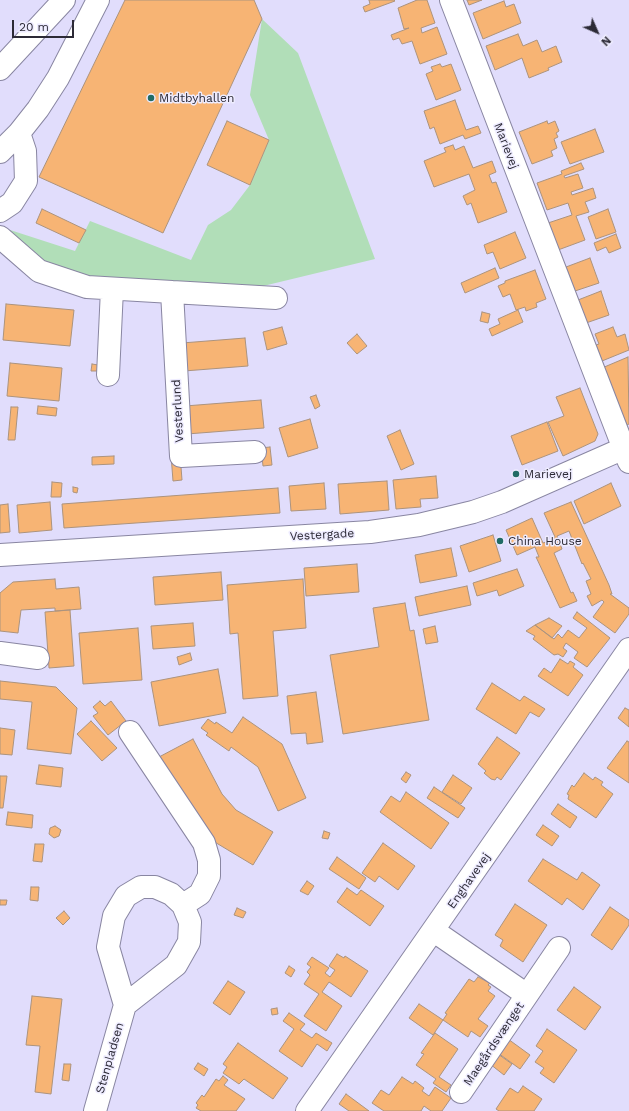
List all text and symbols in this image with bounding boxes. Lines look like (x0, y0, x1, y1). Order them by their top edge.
scale bar (14, 12, 76, 38)
north arrow (577, 12, 617, 52)
text: 20 m (19, 20, 49, 34)
text: N (598, 33, 613, 48)
place label: Midtbyhallen (159, 91, 234, 105)
marker: Midtbyhallen (146, 93, 156, 103)
street label: Marievej (491, 121, 521, 171)
street label: Vesterlund (169, 379, 187, 443)
place label: Marievej (524, 467, 572, 481)
marker: Marievej (511, 469, 521, 479)
street label: Vestergade (289, 526, 355, 544)
place label: China House (508, 534, 582, 548)
marker: China House (495, 536, 505, 546)
street label: Enghavevej (445, 850, 493, 912)
street label: Maegårdsvænget (461, 999, 527, 1089)
street label: Stenpladsen (93, 1021, 127, 1095)

